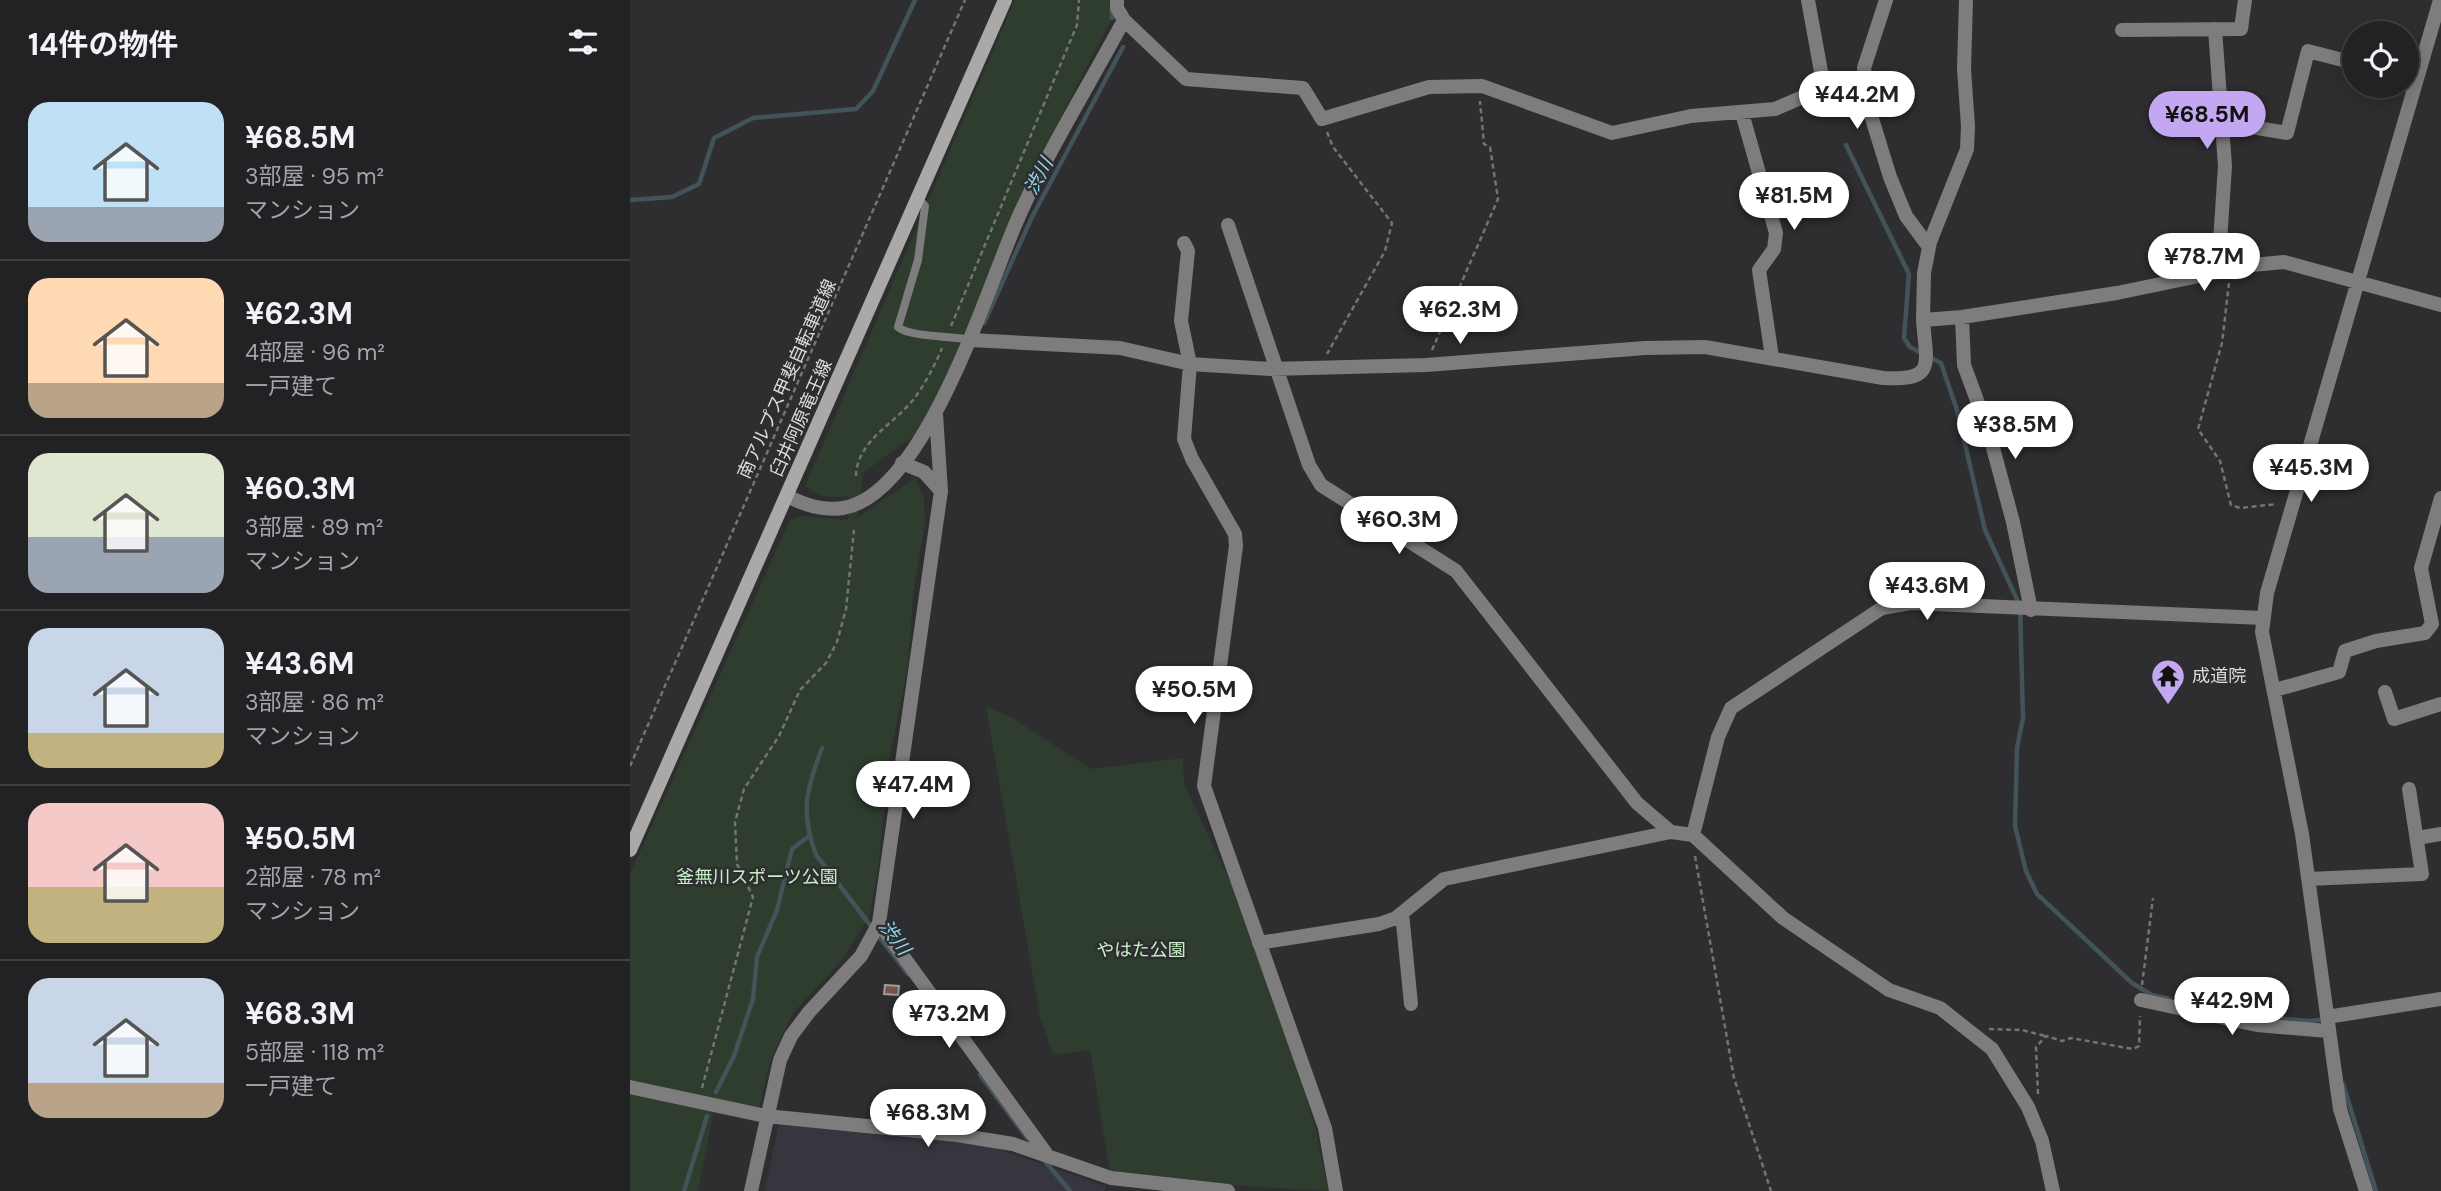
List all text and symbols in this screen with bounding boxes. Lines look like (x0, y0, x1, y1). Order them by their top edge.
map controls (2342, 21, 2419, 98)
button: locate (2342, 21, 2419, 98)
icon: filters (564, 23, 602, 61)
text: 14件の物件 (28, 25, 178, 64)
pin: ¥44.2M (1800, 72, 1914, 131)
text: ¥44.2M (1815, 79, 1899, 109)
pin: ¥68.5M (2150, 92, 2264, 151)
text: ¥68.5M (2165, 99, 2249, 129)
text: ¥68.5M (245, 118, 355, 157)
icon: home (84, 130, 168, 214)
water label: 渋川 (1018, 152, 1059, 199)
text: 3部屋 · 95 m² (245, 161, 384, 191)
pin: ¥81.5M (1737, 173, 1851, 232)
text: ¥81.5M (1755, 180, 1833, 210)
text: マンション (245, 195, 360, 225)
pin: ¥78.7M (2147, 233, 2261, 293)
text: ¥78.7M (2164, 241, 2244, 271)
street label: 南アルプス甲斐自転車道線 (732, 276, 842, 482)
pin: ¥62.3M (1403, 286, 1517, 346)
text: ¥62.3M (245, 294, 353, 333)
text: ¥62.3M (1419, 294, 1501, 324)
icon: home (84, 306, 168, 390)
text: 4部屋 · 96 m² (245, 337, 385, 367)
street label: 臼井阿原竜王線 (764, 356, 838, 480)
text: 一戸建て (245, 371, 337, 401)
pin: ¥38.5M (1958, 402, 2072, 461)
text: ¥38.5M (1973, 409, 2057, 439)
pin: ¥45.3M (2254, 444, 2368, 504)
text: ¥45.3M (2269, 452, 2353, 482)
text: ¥60.3M (245, 469, 356, 508)
icon: home (84, 481, 168, 565)
pin: ¥60.3M (1342, 496, 1456, 556)
text: ¥60.3M (1357, 504, 1441, 534)
text: 3部屋 · 89 m² (245, 512, 383, 542)
text: マンション (245, 546, 360, 576)
pin: ¥43.6M (1870, 562, 1984, 622)
text: ¥43.6M (1885, 570, 1969, 600)
text: ¥43.6M (245, 644, 354, 683)
icon: home (84, 656, 168, 740)
temple icon: 成道院 (2149, 657, 2187, 706)
place label: 成道院 (2192, 664, 2246, 688)
pin: ¥50.5M (1137, 666, 1251, 726)
text: ¥50.5M (1151, 674, 1237, 704)
text: 3部屋 · 86 m² (245, 687, 384, 717)
text: マンション (245, 721, 360, 751)
pin: ¥47.4M (856, 762, 970, 821)
text: ¥47.4M (872, 769, 954, 799)
text: ¥50.5M (245, 819, 356, 858)
icon: home (84, 831, 168, 915)
text: 2部屋 · 78 m² (245, 862, 381, 892)
park label: 釜無川スポーツ公園 (676, 865, 838, 889)
text: マンション (245, 896, 360, 926)
water label: 渋川 (873, 915, 917, 962)
park label: やはた公園 (1096, 938, 1186, 962)
pin: ¥42.9M (2175, 978, 2289, 1037)
text: ¥42.9M (2190, 985, 2274, 1015)
pin: ¥73.2M (892, 990, 1006, 1050)
text: ¥68.3M (245, 994, 355, 1033)
text: ¥73.2M (909, 998, 989, 1028)
icon: home (84, 1006, 168, 1090)
text: 5部屋 · 118 m² (245, 1037, 384, 1067)
text: 一戸建て (245, 1071, 337, 1101)
pin: ¥68.3M (871, 1090, 985, 1149)
text: ¥68.3M (886, 1097, 970, 1127)

